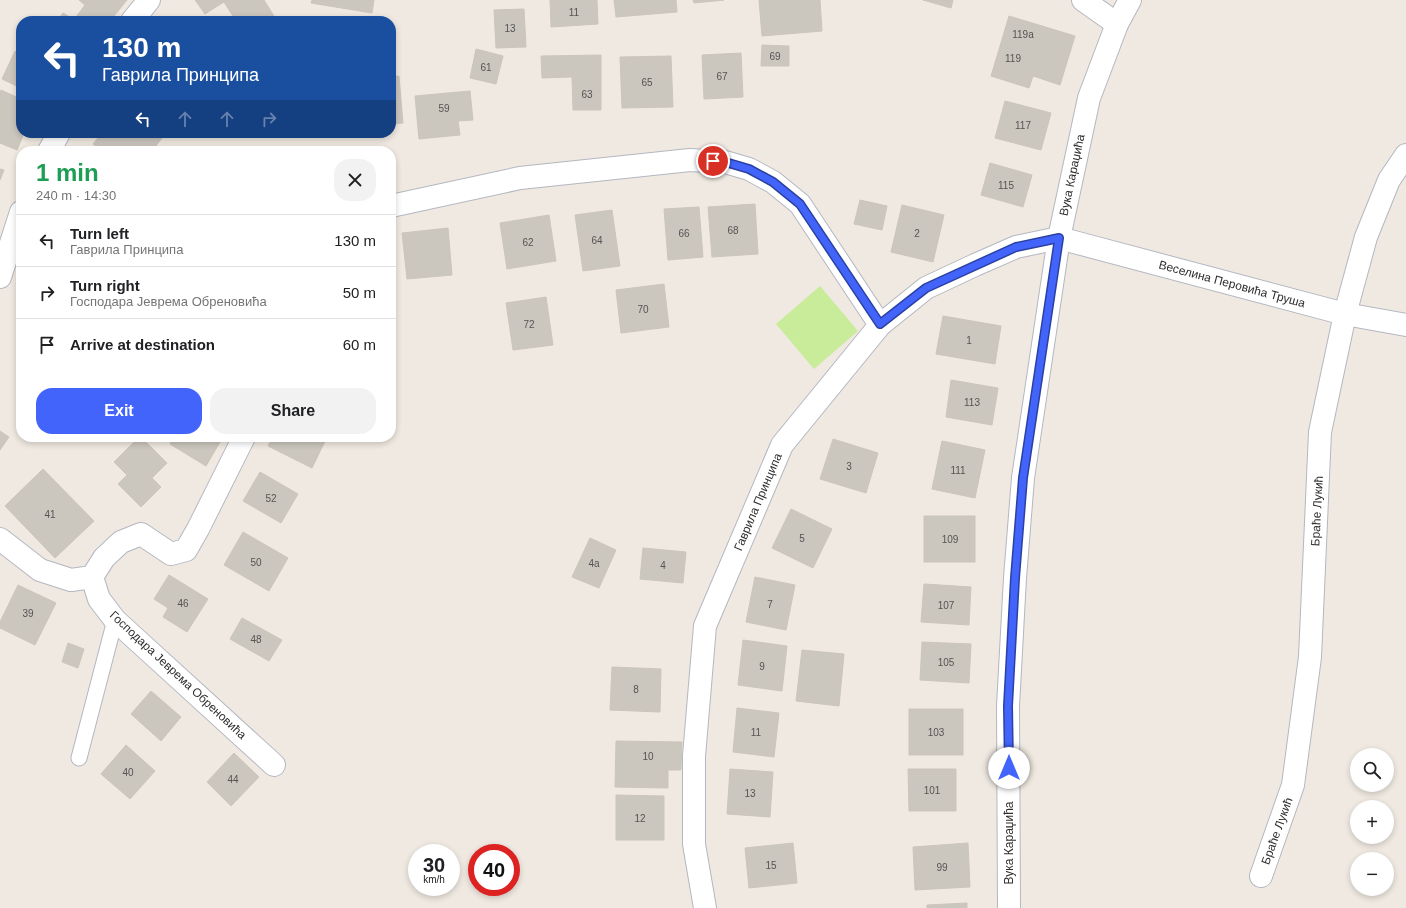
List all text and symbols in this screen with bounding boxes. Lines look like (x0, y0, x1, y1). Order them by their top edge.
house number: 11 (569, 7, 580, 18)
house number: 13 (504, 23, 516, 34)
house number: 119a (1012, 29, 1034, 40)
icon: left (36, 32, 88, 84)
text: 130 m (102, 32, 181, 63)
house number: 69 (769, 51, 781, 62)
house number: 119 (1005, 53, 1021, 64)
house number: 61 (480, 62, 492, 73)
text: Гаврила Принципа (102, 65, 259, 85)
house number: 67 (716, 71, 728, 82)
house number: 65 (641, 77, 653, 88)
house number: 63 (581, 89, 593, 100)
house number: 59 (438, 103, 450, 114)
icon: left (132, 108, 154, 130)
icon: ahead (174, 108, 196, 130)
icon: ahead (216, 108, 238, 130)
icon: right (258, 108, 280, 130)
house number: 117 (1015, 120, 1031, 131)
street label: Вука Караџића (1057, 133, 1088, 217)
pin (696, 144, 730, 178)
icon: arrive (702, 150, 724, 172)
text: 1 min (36, 159, 99, 186)
button: close (334, 159, 376, 201)
house number: 115 (998, 180, 1014, 191)
text: 240 m · 14:30 (36, 188, 116, 203)
text: Turn left (70, 225, 129, 242)
house number: 68 (727, 225, 739, 236)
house number: 66 (678, 228, 690, 239)
house number: 2 (914, 228, 920, 239)
icon: left (36, 230, 58, 252)
text: 130 m (334, 232, 376, 249)
house number: 64 (591, 235, 603, 246)
house number: 62 (522, 237, 534, 248)
text: Гаврила Принципа (70, 242, 183, 257)
street label: Веселина Перовића Труша (1157, 258, 1307, 310)
text: Turn right (70, 277, 140, 294)
icon: right (36, 282, 58, 304)
text: 50 m (343, 284, 376, 301)
text: Господара Јеврема Обреновића (70, 294, 267, 309)
house number: 70 (637, 304, 649, 315)
house number: 72 (523, 319, 535, 330)
icon: arrive (36, 334, 58, 356)
house number: 1 (966, 335, 972, 346)
text: Arrive at destination (70, 336, 215, 353)
text: 60 m (343, 336, 376, 353)
button: Exit (36, 388, 202, 434)
button: Share (210, 388, 376, 434)
house number: 113 (964, 397, 980, 408)
street label: Гаврила Принципа (731, 451, 785, 553)
house number: 3 (846, 461, 852, 472)
house number: 111 (950, 465, 966, 476)
street label: Браће Лукић (1308, 475, 1326, 547)
house number: 52 (265, 493, 277, 504)
house number: 41 (44, 509, 56, 520)
house number: 5 (799, 533, 805, 544)
house number: 109 (942, 534, 959, 545)
house number: 50 (250, 557, 262, 568)
house number: 4a (588, 558, 600, 569)
house number: 4 (660, 560, 666, 571)
house number: 46 (177, 598, 189, 609)
house number: 7 (767, 599, 773, 610)
house number: 107 (938, 600, 955, 611)
house number: 39 (22, 608, 34, 619)
street label: Господара Јеврема Обреновића (107, 608, 249, 742)
house number: 48 (250, 634, 262, 645)
house number: 105 (938, 657, 955, 668)
house number: 9 (759, 661, 765, 672)
house number: 8 (633, 684, 639, 695)
house number: 11 (751, 727, 762, 738)
house number: 103 (928, 727, 945, 738)
position arrow (988, 747, 1030, 789)
map controls (1350, 748, 1394, 896)
button: search (1350, 748, 1394, 792)
house number: 10 (642, 751, 654, 762)
house number: 40 (122, 767, 134, 778)
house number: 44 (227, 774, 239, 785)
house number: 101 (924, 785, 941, 796)
house number: 13 (744, 788, 756, 799)
street label: Браће Лукић (1258, 795, 1296, 867)
button: + (1350, 800, 1394, 844)
street label: Вука Караџића (1002, 801, 1016, 885)
house number: 12 (634, 813, 646, 824)
speed limit sign: 40 (468, 844, 520, 896)
button: − (1350, 852, 1394, 896)
text: 30 (423, 854, 445, 876)
house number: 15 (765, 860, 777, 871)
house number: 99 (936, 862, 948, 873)
text: km/h (423, 874, 445, 885)

